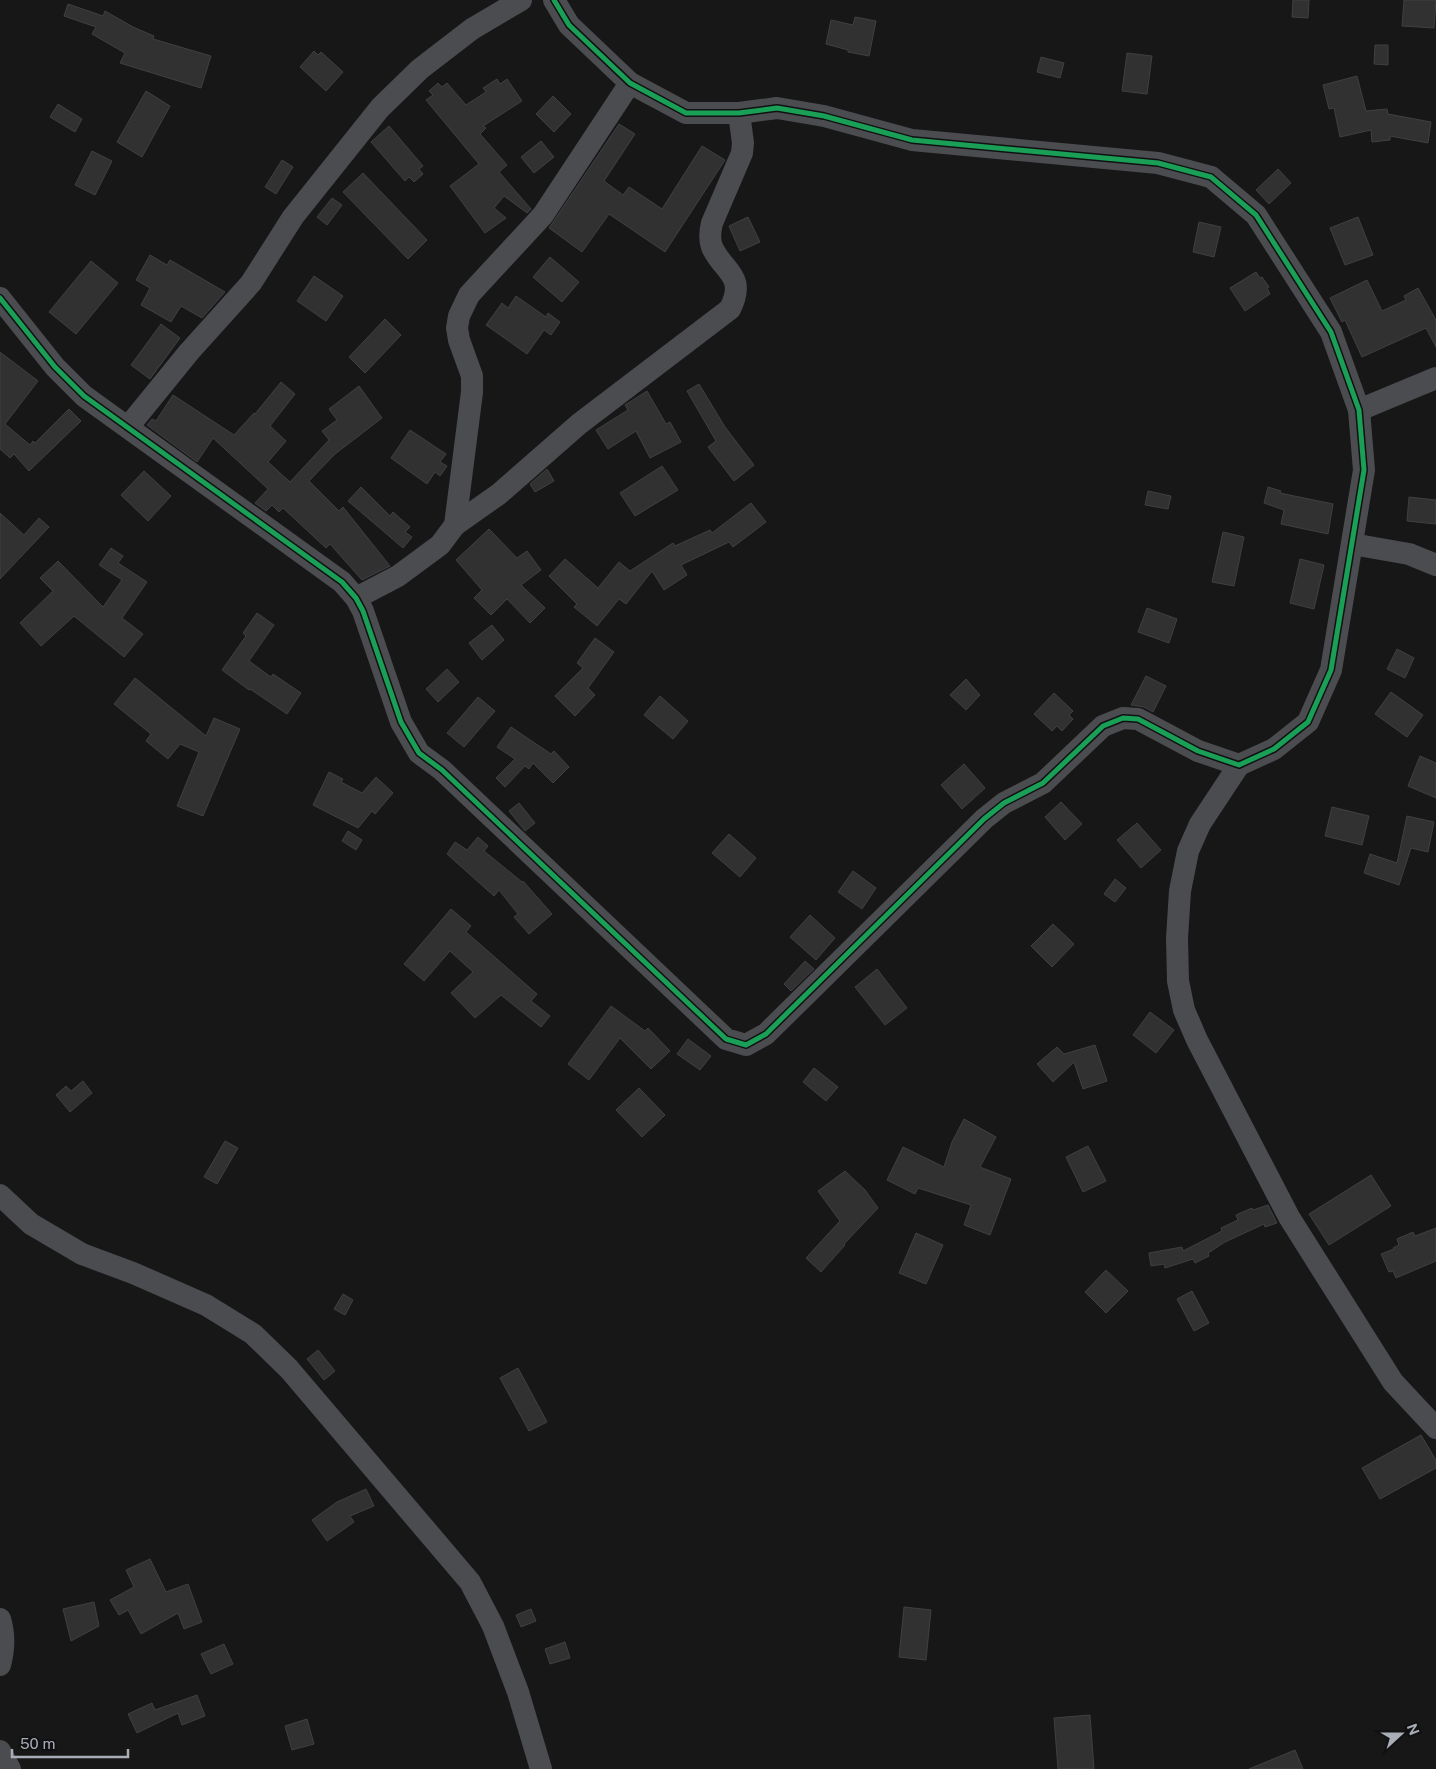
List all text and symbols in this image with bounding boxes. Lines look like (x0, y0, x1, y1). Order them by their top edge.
north arrow (1376, 1709, 1426, 1759)
text: N (1404, 1721, 1423, 1737)
scale bar (12, 1726, 129, 1758)
text: 50 m (20, 1735, 55, 1752)

